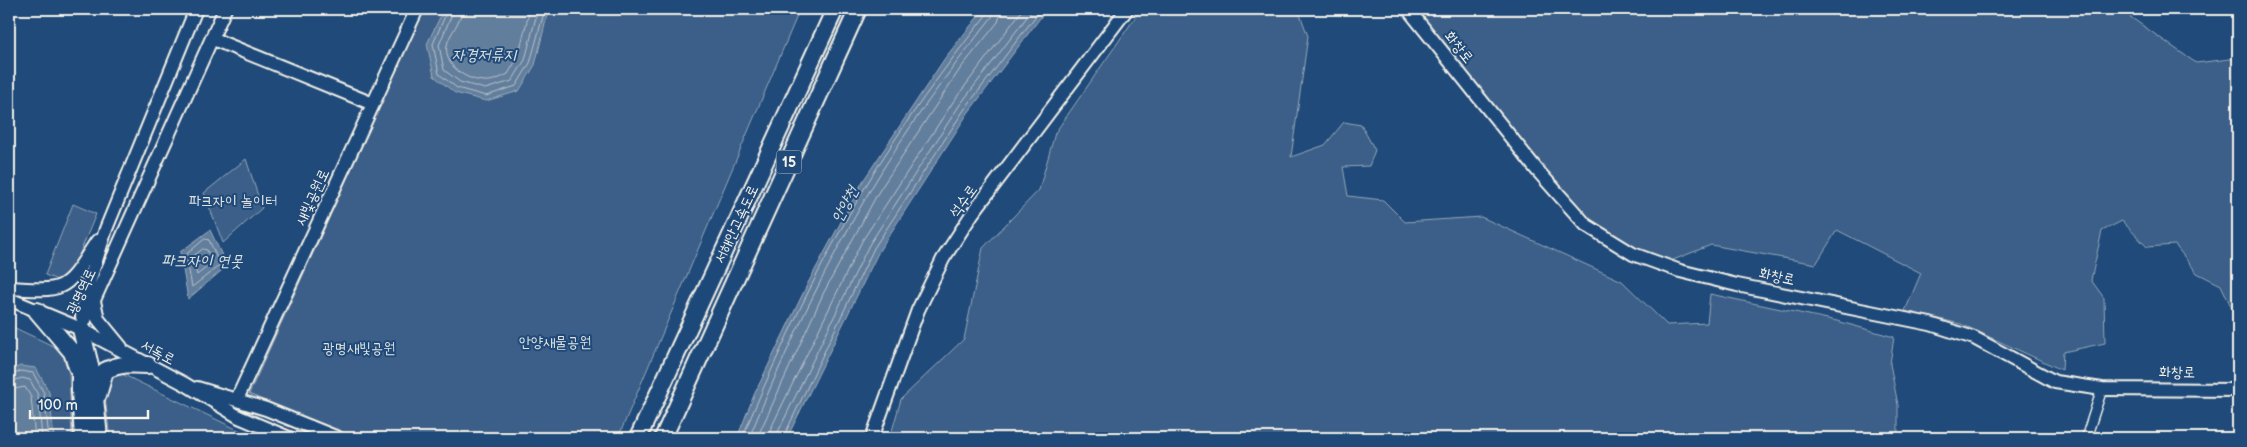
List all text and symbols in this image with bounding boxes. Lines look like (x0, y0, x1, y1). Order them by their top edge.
street label: 화창로 (1440, 27, 1477, 67)
water label: 자경저류지 (452, 46, 518, 65)
road number: 15 (776, 150, 802, 173)
street label: 새빛공원로 (291, 166, 334, 229)
water label: 안양천 (828, 181, 864, 226)
street label: 석수로 (945, 181, 982, 222)
street label: 서해안고속도로 (710, 182, 763, 267)
park label: 파크자이 놀이터 (189, 192, 277, 211)
water label: 파크자이 연못 (161, 252, 243, 271)
street label: 화창로 (1757, 263, 1797, 290)
street label: 광명역로 (63, 265, 100, 317)
park label: 안양새물공원 (519, 333, 591, 352)
street label: 서독로 (137, 336, 178, 369)
park label: 광명새빛공원 (323, 339, 395, 358)
street label: 화창로 (2159, 363, 2195, 382)
scale bar (30, 387, 148, 419)
text: 100 m (38, 396, 78, 415)

